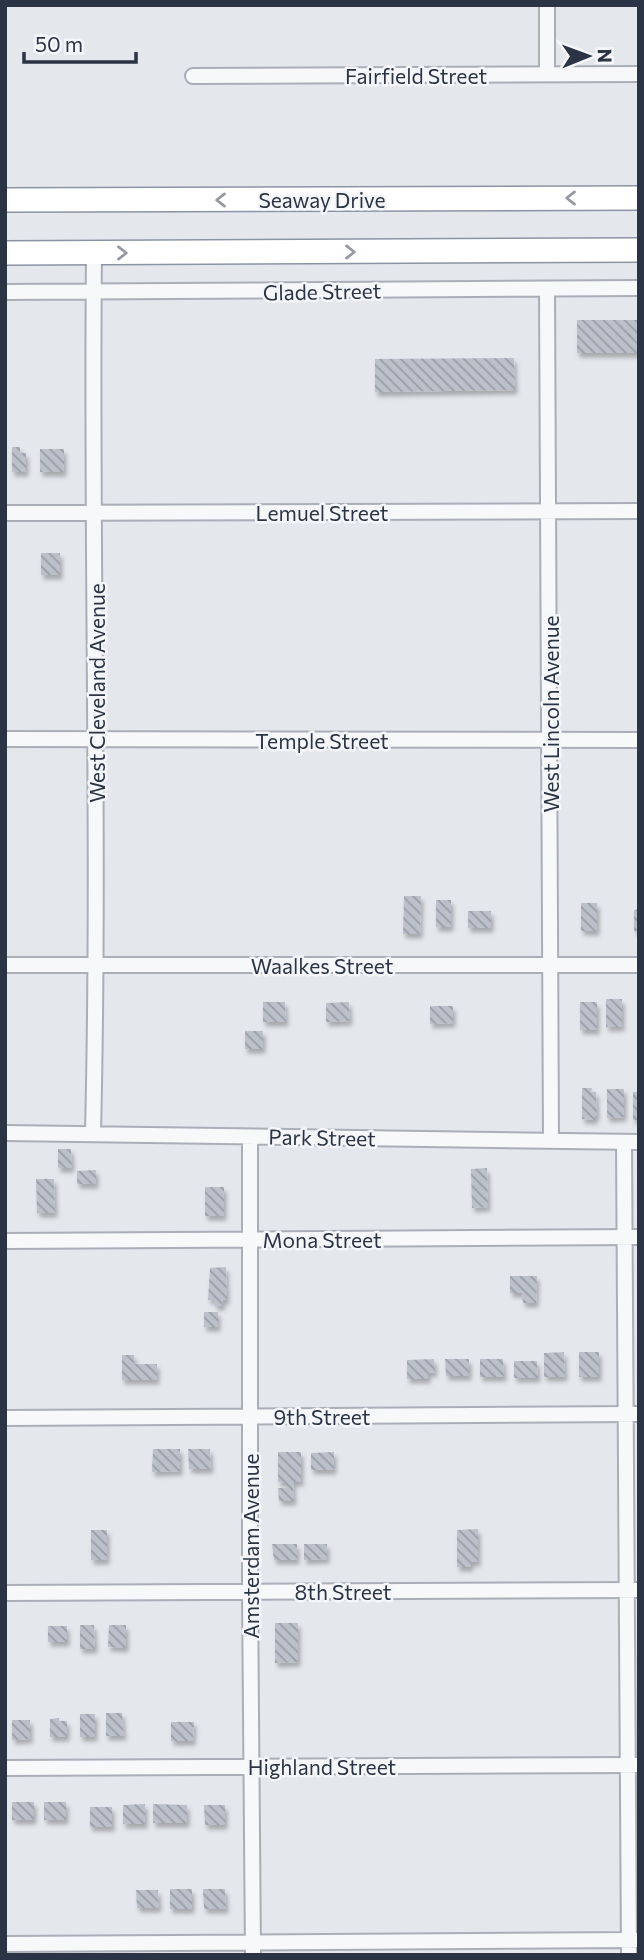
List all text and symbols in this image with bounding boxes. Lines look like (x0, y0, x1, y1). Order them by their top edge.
scale bar (24, 21, 136, 65)
north arrow (553, 21, 623, 91)
text: 50 m (35, 31, 83, 56)
text: N (594, 48, 617, 63)
street label: Fairfield Street (345, 63, 487, 88)
street label: Seaway Drive (258, 187, 386, 212)
one-way arrow (565, 190, 575, 206)
one-way arrow (215, 192, 225, 208)
one-way arrow (345, 244, 356, 260)
one-way arrow (118, 245, 128, 261)
street label: Glade Street (263, 277, 381, 305)
street label: Lemuel Street (256, 500, 388, 525)
street label: West Cleveland Avenue (84, 583, 109, 803)
street label: West Lincoln Avenue (538, 616, 563, 812)
street label: Temple Street (255, 728, 389, 753)
street label: Waalkes Street (251, 953, 393, 978)
street label: Park Street (268, 1124, 376, 1150)
street label: Mona Street (263, 1227, 382, 1252)
street label: 9th Street (274, 1404, 370, 1429)
street label: Amsterdam Avenue (238, 1453, 263, 1639)
street label: 8th Street (295, 1579, 391, 1604)
street label: Highland Street (248, 1754, 396, 1779)

